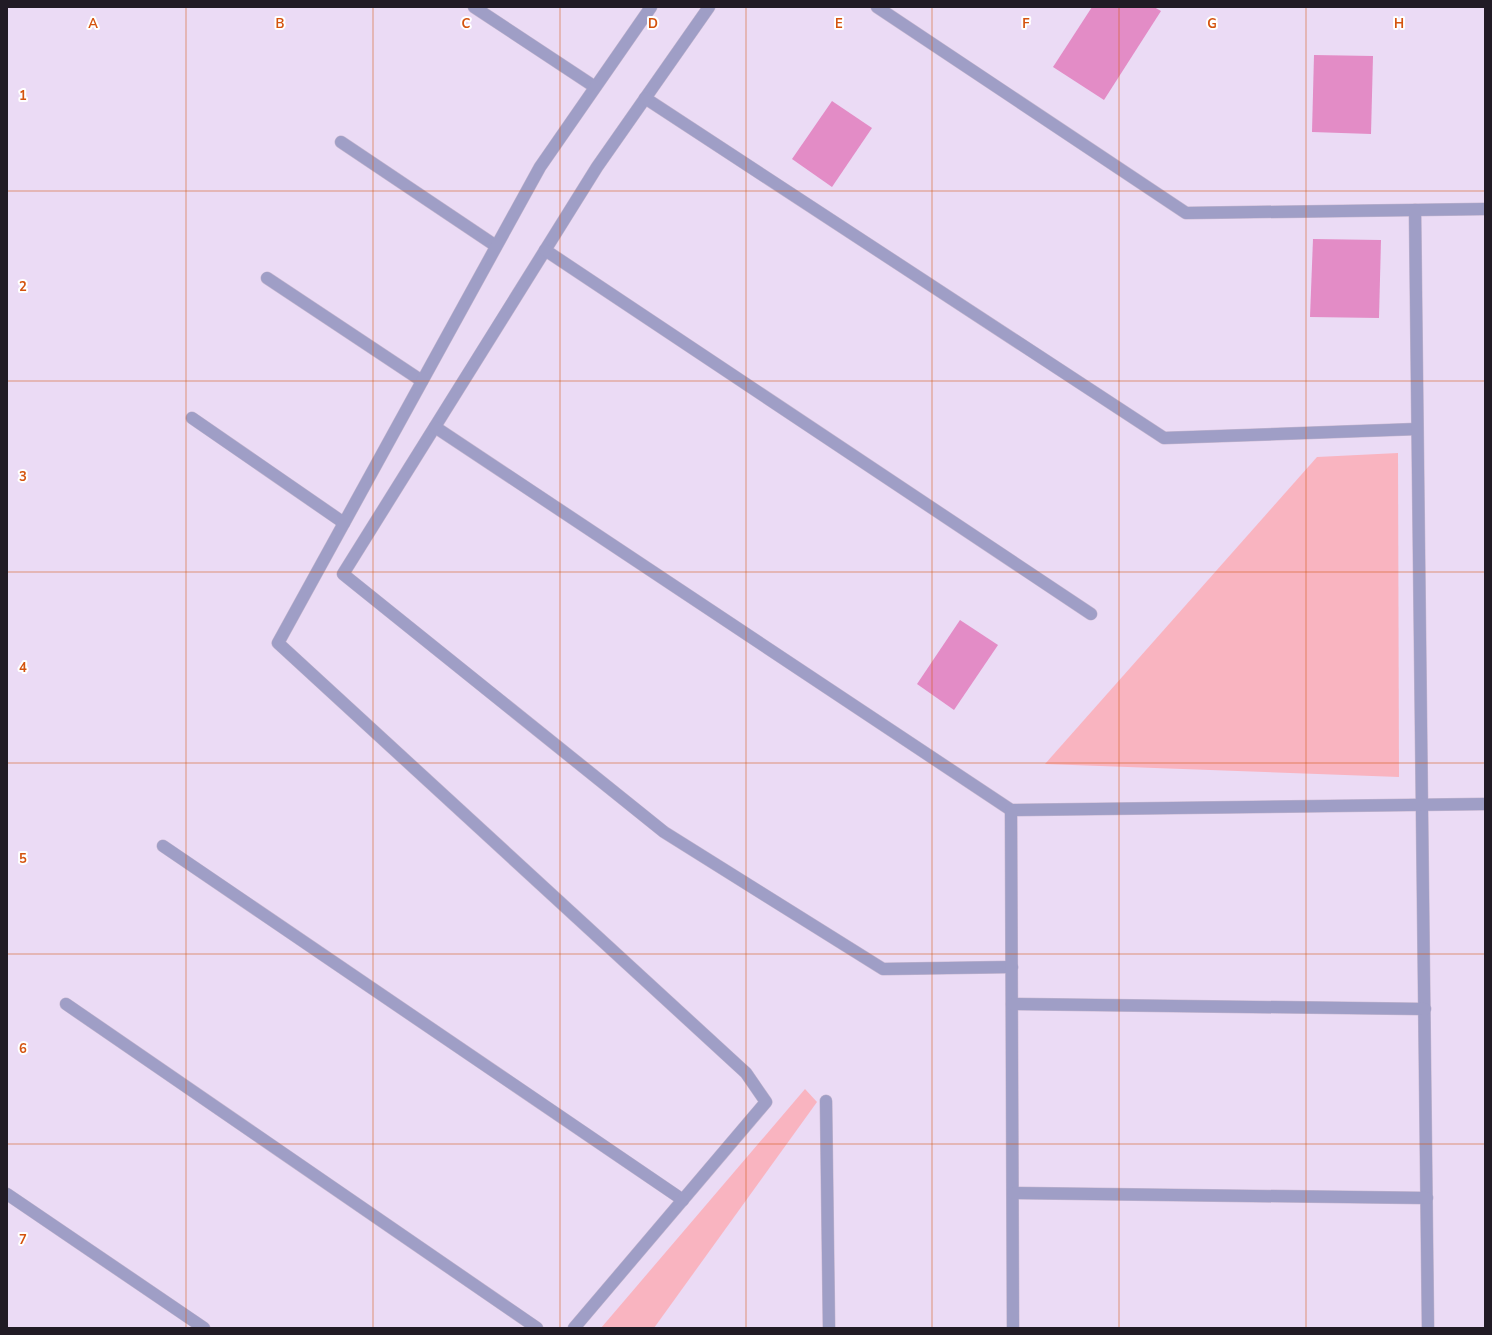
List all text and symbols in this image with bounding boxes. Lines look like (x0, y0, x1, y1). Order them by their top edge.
text: A (88, 15, 98, 33)
text: B (276, 15, 285, 33)
text: C (462, 15, 471, 33)
text: D (648, 15, 658, 33)
text: E (835, 15, 843, 33)
text: F (1022, 15, 1030, 33)
text: G (1207, 15, 1217, 33)
text: H (1394, 15, 1404, 33)
text: 1 (19, 87, 27, 105)
text: 2 (19, 278, 27, 296)
text: 3 (19, 468, 27, 486)
text: 4 (19, 659, 27, 677)
text: 5 (19, 850, 27, 868)
text: 6 (19, 1040, 27, 1058)
text: 7 (19, 1231, 27, 1249)

